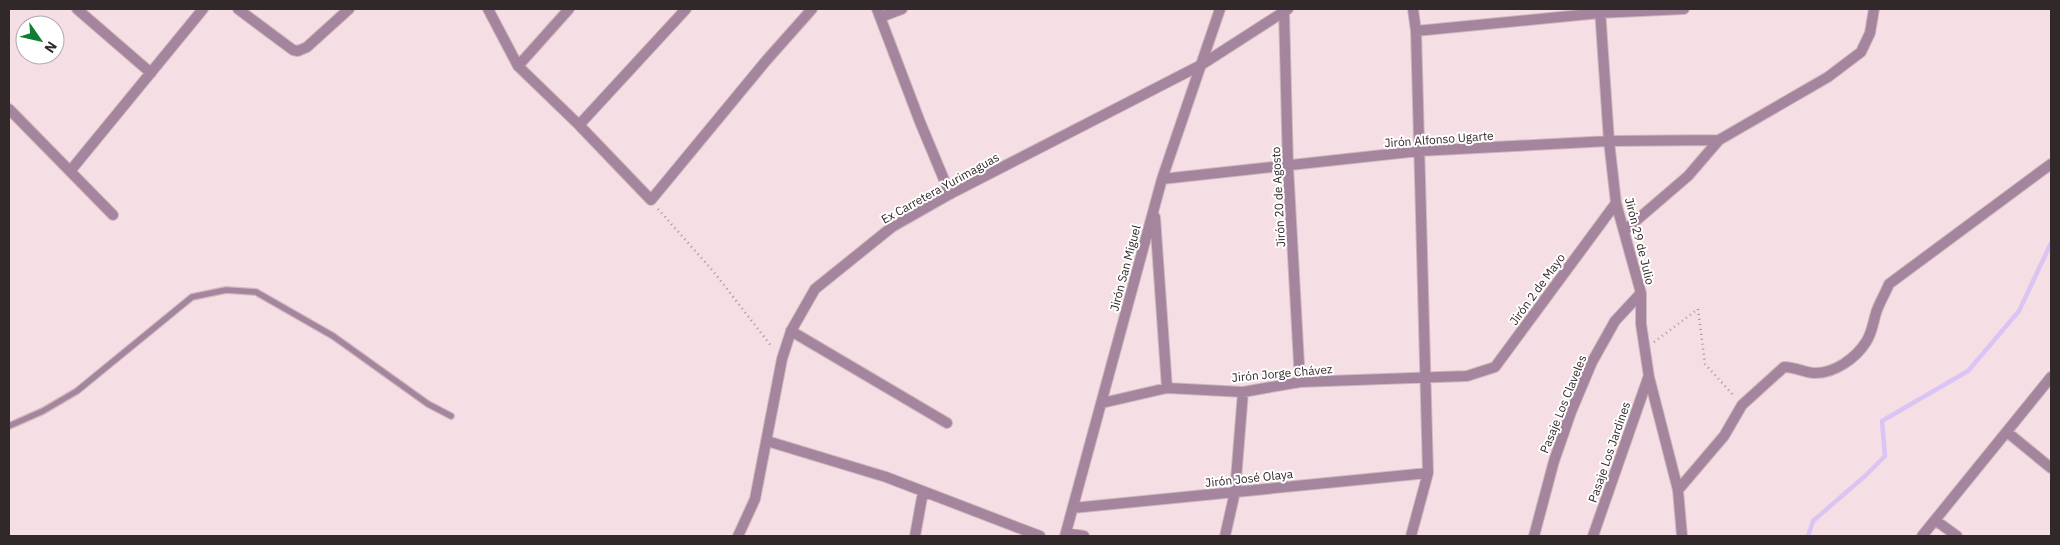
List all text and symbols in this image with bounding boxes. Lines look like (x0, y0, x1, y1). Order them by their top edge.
north arrow (15, 15, 65, 65)
text: N (40, 38, 61, 57)
street label: Jirón Alfonso Ugarte (1384, 128, 1495, 150)
street label: Jirón 20 de Agosto (1268, 146, 1288, 248)
street label: Ex Carretera Yurimaguas (878, 149, 1002, 227)
street label: Jirón 29 de Julio (1622, 196, 1658, 286)
street label: Jirón San Miguel (1106, 223, 1144, 313)
street label: Jirón 2 de Mayo (1506, 250, 1568, 328)
street label: Pasaje Los Claveles (1536, 353, 1590, 455)
street label: Jirón Jorge Chávez (1231, 361, 1333, 385)
street label: Pasaje Los Jardines (1585, 399, 1633, 504)
street label: Jirón José Olaya (1204, 466, 1294, 490)

